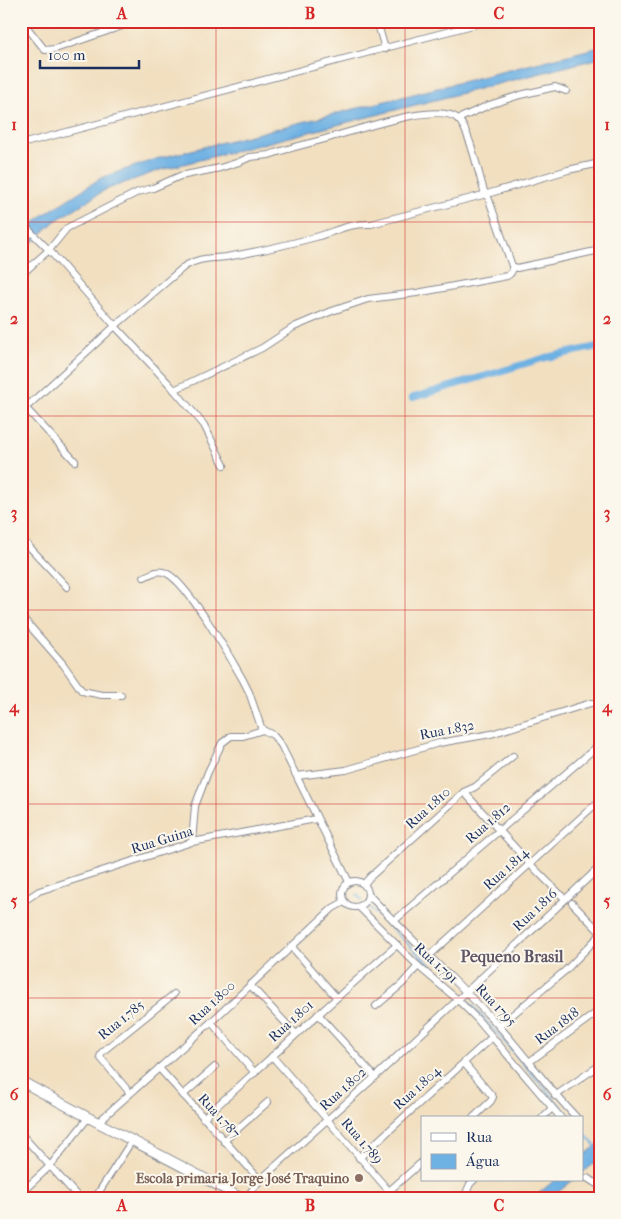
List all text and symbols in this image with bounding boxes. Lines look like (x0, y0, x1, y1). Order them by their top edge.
text: A (116, 4, 128, 23)
text: B (305, 4, 315, 23)
text: C (494, 4, 505, 23)
scale bar (40, 38, 139, 70)
text: 100 m (48, 46, 86, 64)
text: 1 (11, 115, 17, 134)
text: 1 (604, 115, 610, 134)
text: 2 (10, 309, 18, 328)
text: 2 (603, 309, 611, 328)
text: 3 (11, 503, 17, 523)
text: 3 (604, 503, 610, 523)
text: 4 (8, 697, 20, 717)
text: 4 (601, 697, 613, 717)
street label: Rua 1.832 (418, 716, 476, 744)
street label: Rua 1.810 (402, 783, 454, 833)
street label: Rua 1.812 (462, 799, 514, 847)
street label: Rua Guina (129, 822, 196, 857)
street label: Rua 1.814 (480, 844, 533, 894)
street label: Rua 1.816 (509, 885, 561, 935)
text: 5 (11, 891, 18, 910)
text: 5 (604, 891, 611, 910)
street label: Rua 1.791 (410, 939, 462, 987)
district label: Pequeno Brasil (461, 947, 564, 967)
street label: Rua 1.800 (185, 977, 239, 1029)
street label: Rua 1795 (472, 980, 520, 1030)
street label: Rua 1.785 (95, 996, 147, 1044)
street label: Rua 1.801 (265, 996, 317, 1046)
street label: Rua 1818 (531, 1004, 583, 1048)
street label: Rua 1.804 (390, 1062, 445, 1114)
street label: Rua 1.802 (316, 1064, 370, 1114)
text: 6 (10, 1085, 19, 1104)
text: 6 (603, 1085, 612, 1104)
street label: Rua 1.787 (194, 1090, 244, 1142)
street label: Rua 1.789 (337, 1115, 387, 1167)
legend (421, 1116, 584, 1182)
text: Rua (466, 1128, 493, 1146)
text: Água (465, 1152, 500, 1170)
place label: Escola primaria Jorge José Traquino (136, 1170, 349, 1187)
marker: Escola primaria Jorge José Traquino (353, 1172, 365, 1184)
text: A (116, 1196, 128, 1215)
text: B (305, 1196, 315, 1215)
text: C (494, 1196, 505, 1215)

